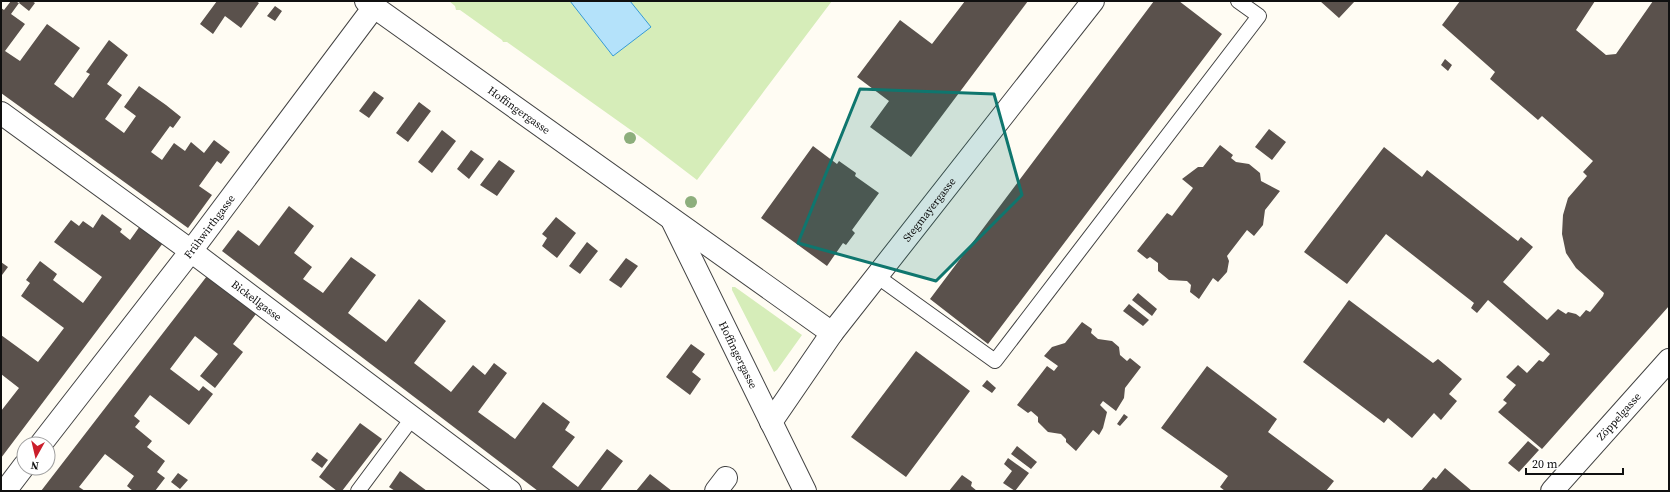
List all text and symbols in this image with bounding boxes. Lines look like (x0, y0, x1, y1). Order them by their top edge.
street label: Hoffingergasse (485, 83, 554, 138)
street label: Stegmayergasse (899, 174, 959, 245)
street label: Frühwirthgasse (180, 191, 239, 262)
street label: Bickellgasse (228, 277, 285, 325)
street label: Hoffingergasse (715, 319, 761, 391)
street label: Zöppelgasse (1593, 389, 1644, 444)
north arrow (16, 436, 56, 476)
scale bar (1526, 450, 1623, 476)
text: 20 m (1532, 456, 1558, 472)
text: N (30, 457, 40, 473)

